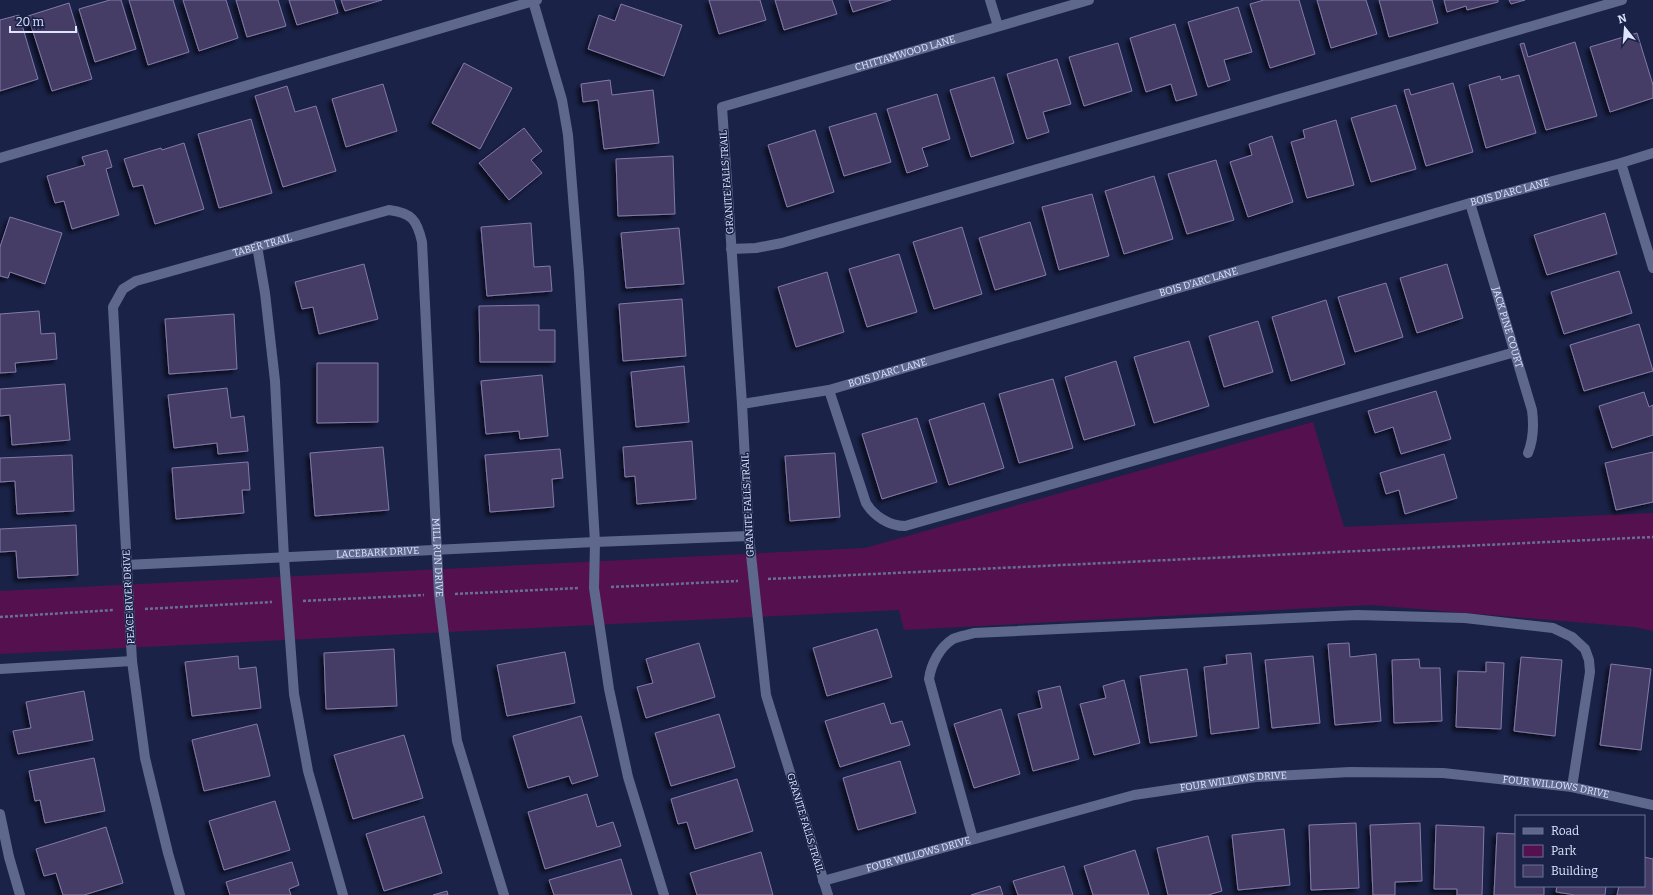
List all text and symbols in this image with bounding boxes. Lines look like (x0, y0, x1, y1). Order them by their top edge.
scale bar (10, 8, 76, 34)
north arrow (1605, 8, 1645, 48)
text: N (1616, 11, 1629, 26)
text: 20 m (16, 15, 45, 29)
street label: CHITTAMWOOD LANE (854, 33, 957, 74)
street label: GRANITE FALLS TRAIL (717, 129, 737, 234)
street label: BOIS D'ARC LANE (1469, 176, 1551, 209)
street label: TABER TRAIL (232, 231, 294, 260)
street label: BOIS D'ARC LANE (1158, 265, 1239, 299)
street label: JACK PINE COURT (1489, 285, 1525, 370)
street label: BOIS D'ARC LANE (847, 356, 928, 390)
street label: GRANITE FALLS TRAIL (739, 452, 757, 557)
street label: MILL RUN DRIVE (429, 518, 445, 597)
street label: LACEBARK DRIVE (336, 545, 420, 561)
street label: PEACE RIVER DRIVE (121, 549, 137, 645)
street label: FOUR WILLOWS DRIVE (1179, 769, 1287, 794)
street label: GRANITE FALLS TRAIL (784, 772, 826, 875)
street label: FOUR WILLOWS DRIVE (1502, 774, 1610, 801)
legend (1515, 815, 1645, 887)
text: Road (1551, 824, 1579, 838)
street label: FOUR WILLOWS DRIVE (865, 834, 972, 875)
text: Park (1551, 844, 1577, 858)
text: Building (1551, 864, 1598, 878)

